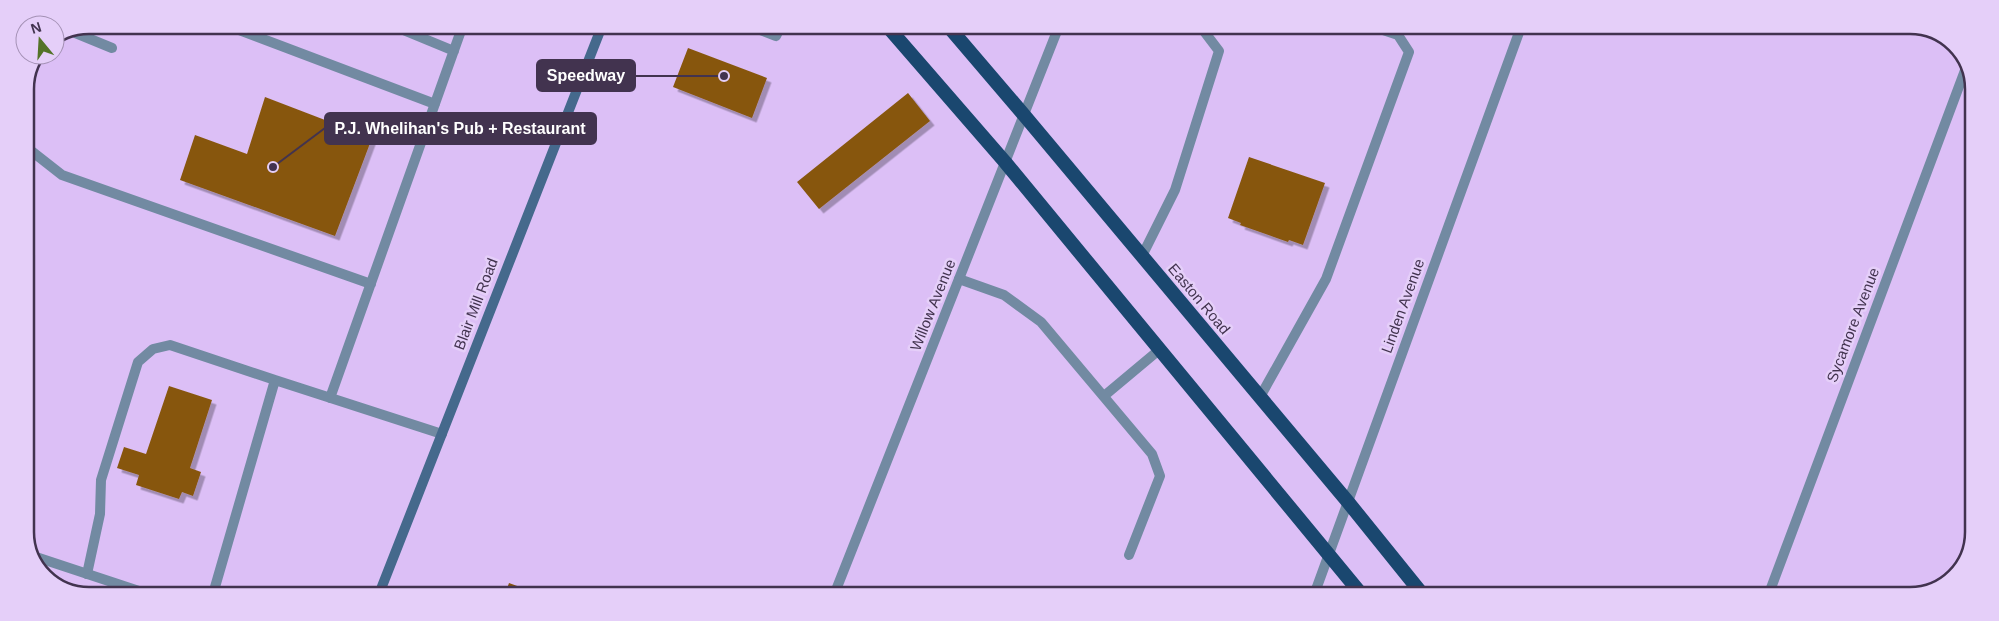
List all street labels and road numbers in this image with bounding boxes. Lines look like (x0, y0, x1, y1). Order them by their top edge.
street label: Blair Mill Road (450, 256, 501, 352)
street label: Linden Avenue (1378, 256, 1427, 355)
street label: Willow Avenue (906, 257, 959, 353)
street label: Easton Road (1165, 260, 1234, 337)
street label: Sycamore Avenue (1823, 265, 1882, 385)

